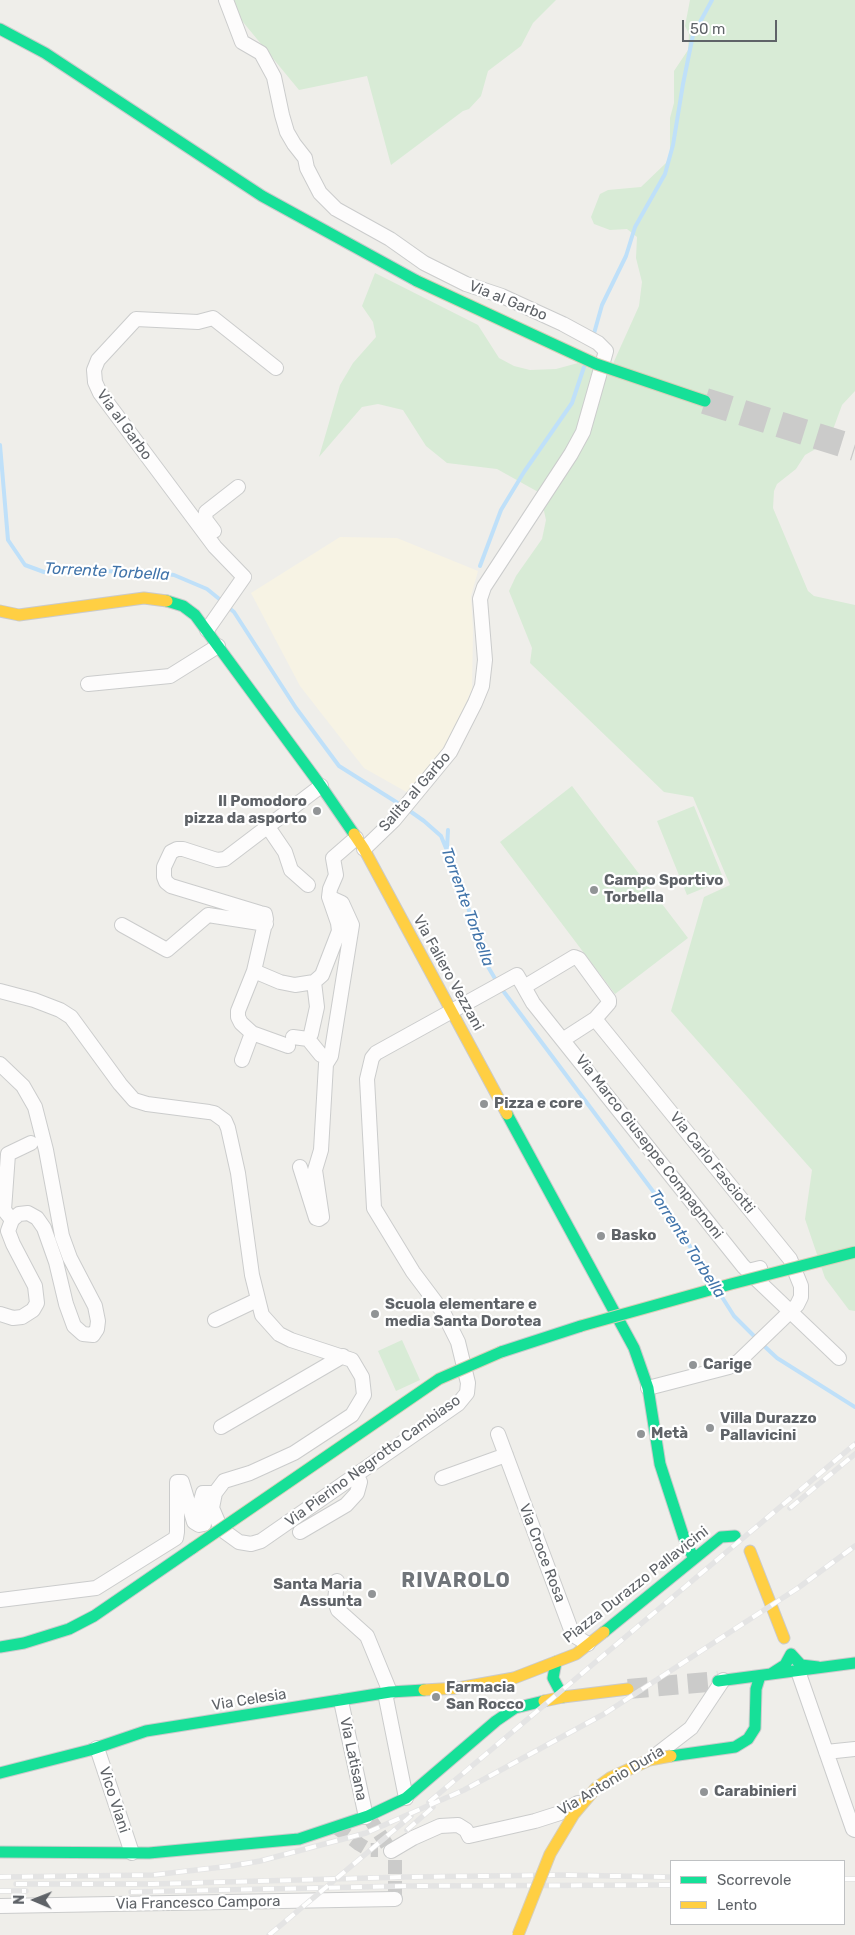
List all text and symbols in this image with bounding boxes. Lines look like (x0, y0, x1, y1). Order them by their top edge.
scale bar (685, 10, 780, 42)
text: 50 m (690, 20, 725, 38)
street label: Via al Garbo (466, 277, 550, 325)
street label: Via al Garbo (92, 386, 156, 464)
water label: Torrente Torbella (44, 559, 170, 585)
street label: Salita al Garbo (375, 748, 455, 836)
place label: Il Pomodoro pizza da asporto (184, 793, 307, 828)
marker: Il Pomodoro pizza da asporto (311, 805, 323, 817)
water label: Torrente Torbella (437, 845, 497, 969)
place label: Campo Sportivo Torbella (604, 872, 723, 907)
marker: Campo Sportivo Torbella (588, 884, 600, 896)
street label: Via Faliero Vezzani (409, 912, 487, 1034)
street label: Via Marco Giuseppe Compagnoni (571, 1051, 727, 1243)
place label: Pizza e core (494, 1095, 583, 1113)
marker: Pizza e core (478, 1098, 490, 1110)
street label: Via Carlo Fasciotti (666, 1109, 758, 1217)
water label: Torrente Torbella (645, 1186, 729, 1302)
place label: Basko (611, 1227, 656, 1245)
marker: Basko (595, 1230, 607, 1242)
place label: Scuola elementare e media Santa Dorotea (385, 1296, 541, 1331)
marker: Scuola elementare e media Santa Dorotea (369, 1308, 381, 1320)
place label: Carige (703, 1356, 752, 1374)
marker: Carige (687, 1359, 699, 1371)
street label: Via Pierino Negrotto Cambiaso (282, 1391, 464, 1531)
place label: Villa Durazzo Pallavicini (720, 1410, 817, 1445)
marker: Villa Durazzo Pallavicini (704, 1422, 716, 1434)
place label: Metà (651, 1425, 688, 1443)
marker: Metà (635, 1428, 647, 1440)
street label: Via Croce Rosa (515, 1501, 569, 1605)
street label: Piazza Durazzo Pallavicini (560, 1523, 712, 1647)
district label: RIVAROLO (400, 1569, 512, 1593)
place label: Santa Maria Assunta (273, 1576, 362, 1611)
marker: Santa Maria Assunta (366, 1588, 378, 1600)
place label: Farmacia San Rocco (446, 1679, 524, 1714)
street label: Via Celesia (210, 1685, 288, 1715)
marker: Farmacia San Rocco (430, 1691, 442, 1703)
street label: Via Latisana (335, 1716, 371, 1802)
street label: Via Antonio Duria (555, 1742, 667, 1820)
street label: Vico Viani (95, 1765, 133, 1835)
place label: Carabinieri (714, 1783, 797, 1801)
marker: Carabinieri (698, 1786, 710, 1798)
legend (670, 1860, 845, 1925)
text: Scorrevole (717, 1871, 791, 1889)
north arrow (10, 1875, 60, 1925)
street label: Via Francesco Campora (115, 1893, 281, 1913)
text: N (11, 1895, 28, 1905)
text: Lento (717, 1896, 757, 1914)

